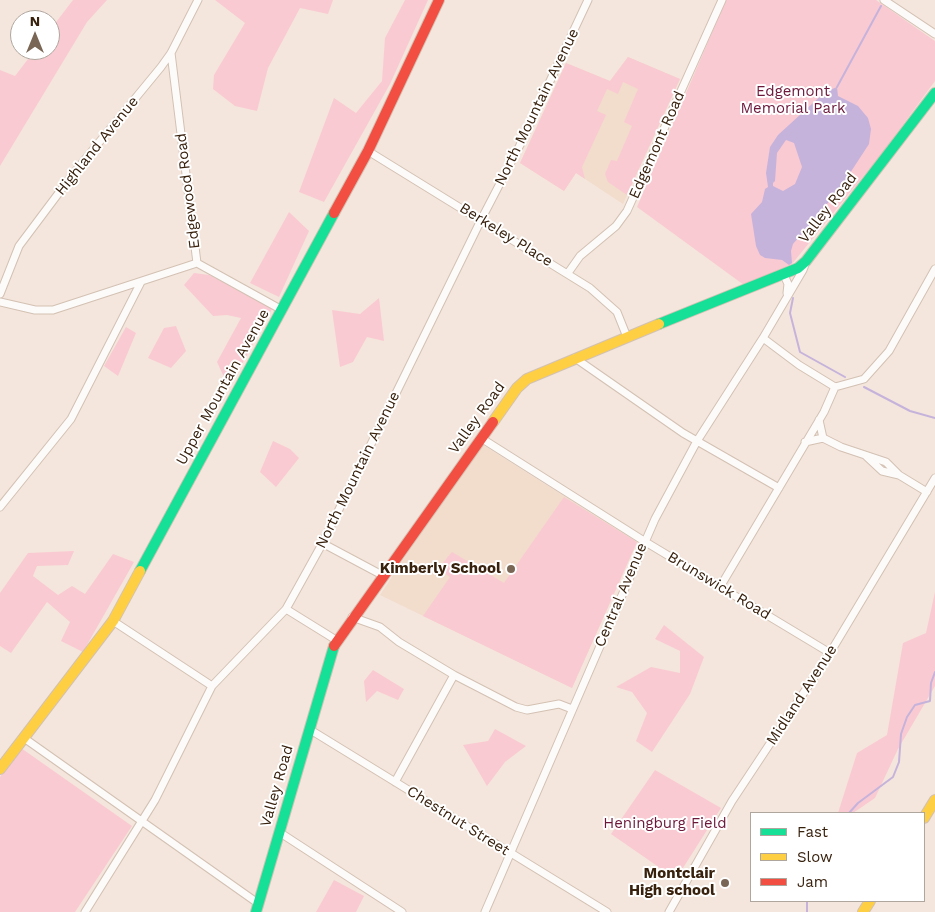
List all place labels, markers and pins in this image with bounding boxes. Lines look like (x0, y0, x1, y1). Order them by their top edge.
place label: Kimberly School (380, 560, 501, 578)
marker: Kimberly School (505, 563, 517, 575)
place label: Montclair High school (629, 865, 715, 900)
marker: Montclair High school (719, 877, 731, 889)

